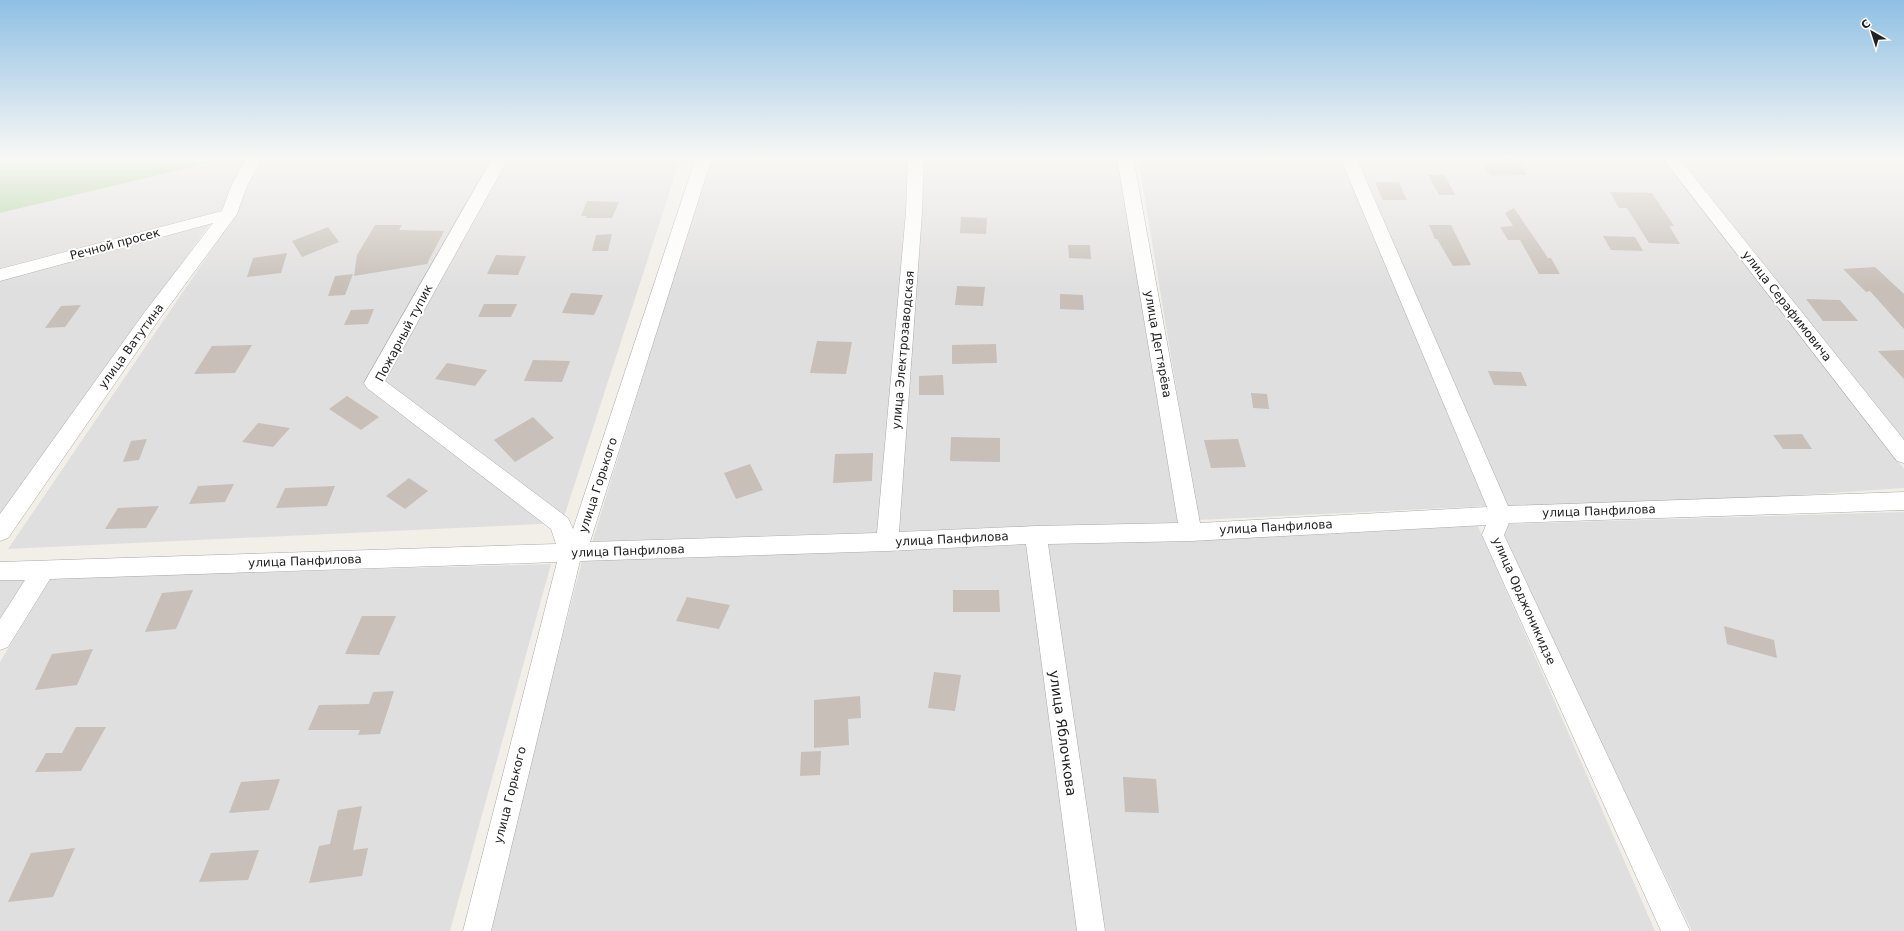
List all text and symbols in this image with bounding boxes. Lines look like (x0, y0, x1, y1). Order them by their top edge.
north arrow (1852, 12, 1892, 52)
text: С (1859, 17, 1873, 32)
street label: Речной просек (68, 225, 162, 263)
street label: улица Серафимовича (1739, 248, 1835, 364)
street label: улица Электрозаводская (889, 270, 917, 430)
street label: Пожарный тупик (372, 282, 436, 384)
street label: улица Дегтярёва (1142, 289, 1174, 399)
street label: улица Ватутина (95, 301, 167, 391)
street label: улица Горького (576, 436, 620, 534)
street label: улица Панфилова (1542, 502, 1656, 520)
street label: улица Панфилова (1219, 517, 1333, 537)
street label: улица Панфилова (895, 529, 1009, 549)
street label: улица Орджоникидзе (1490, 535, 1558, 667)
street label: улица Панфилова (571, 542, 685, 560)
street label: улица Панфилова (248, 552, 362, 570)
street label: улица Яблочкова (1046, 669, 1080, 797)
street label: улица Горького (491, 745, 529, 845)

